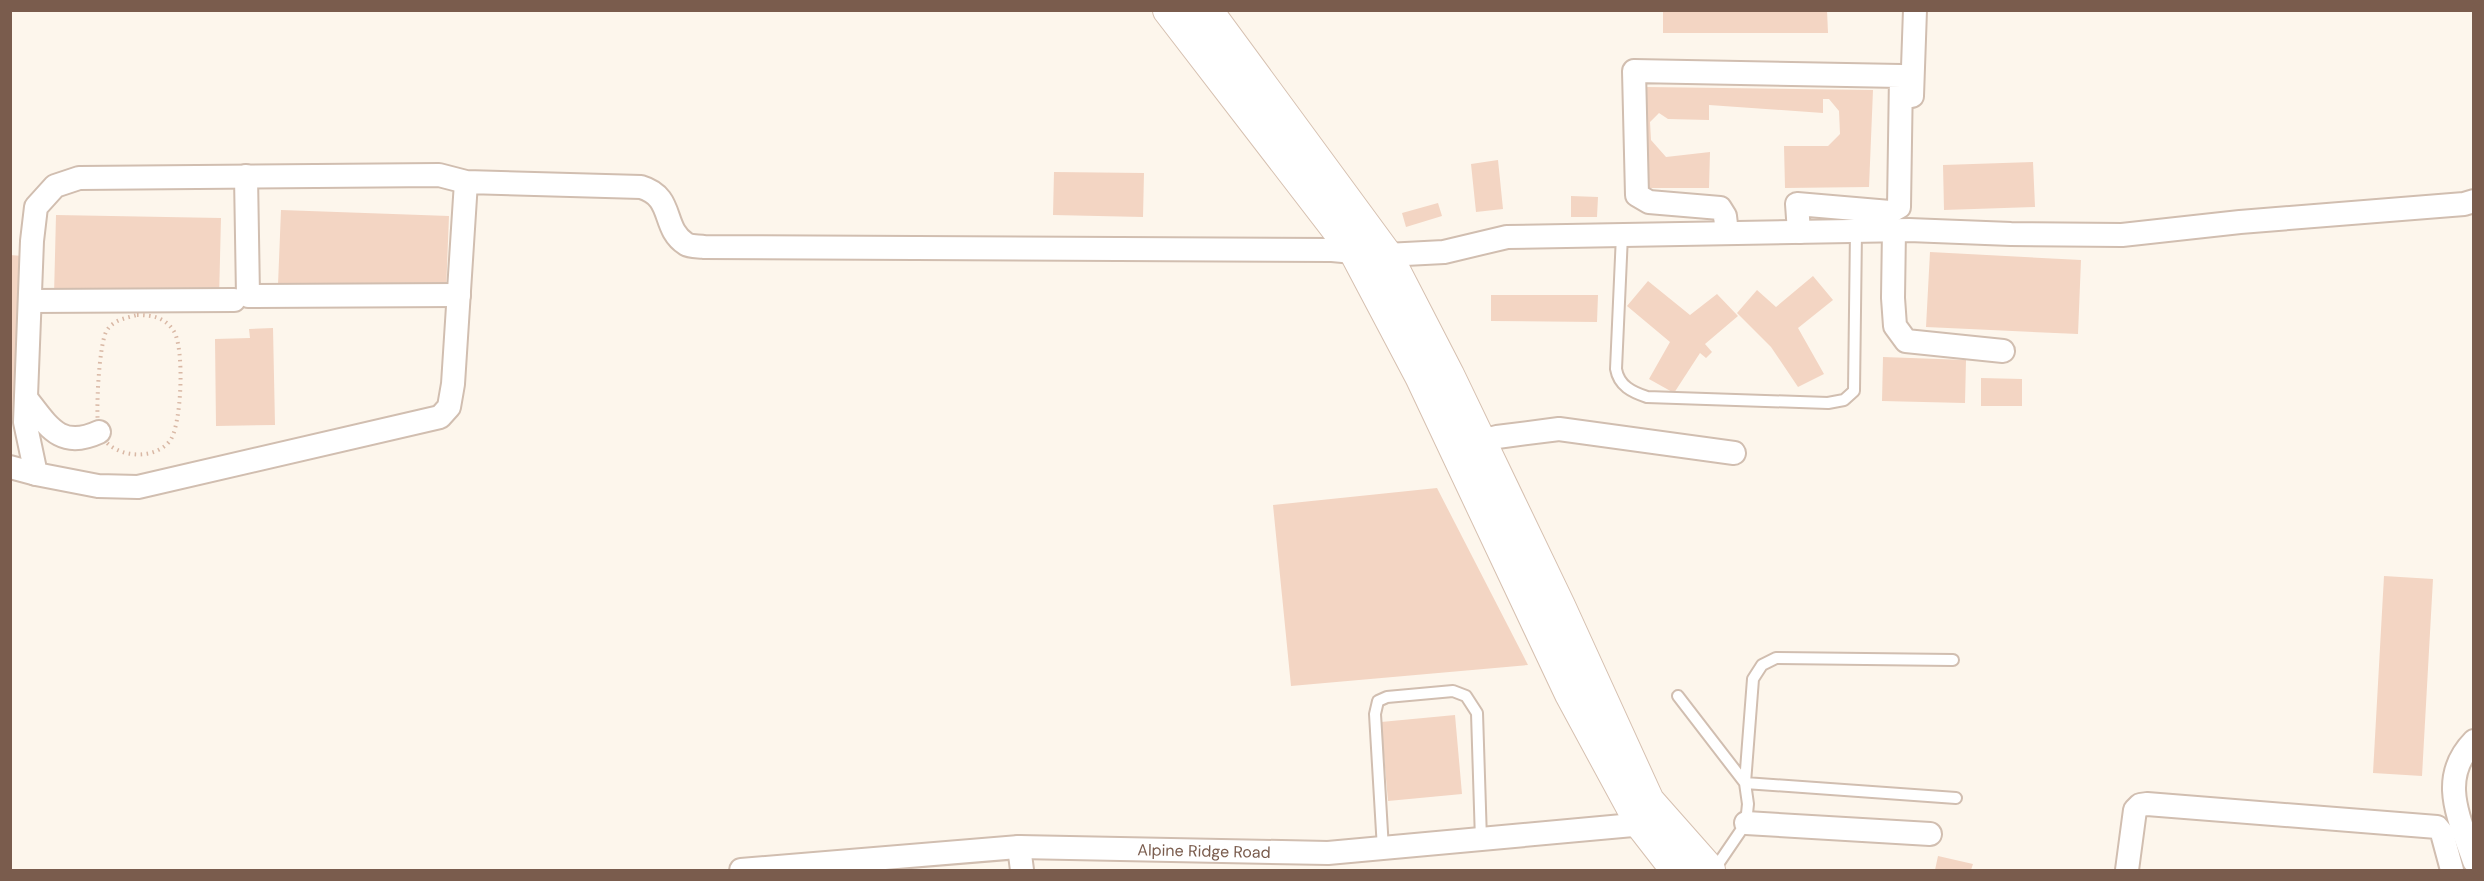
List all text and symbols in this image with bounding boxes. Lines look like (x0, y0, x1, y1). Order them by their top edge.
street label: Alpine Ridge Road (1137, 839, 1271, 862)

